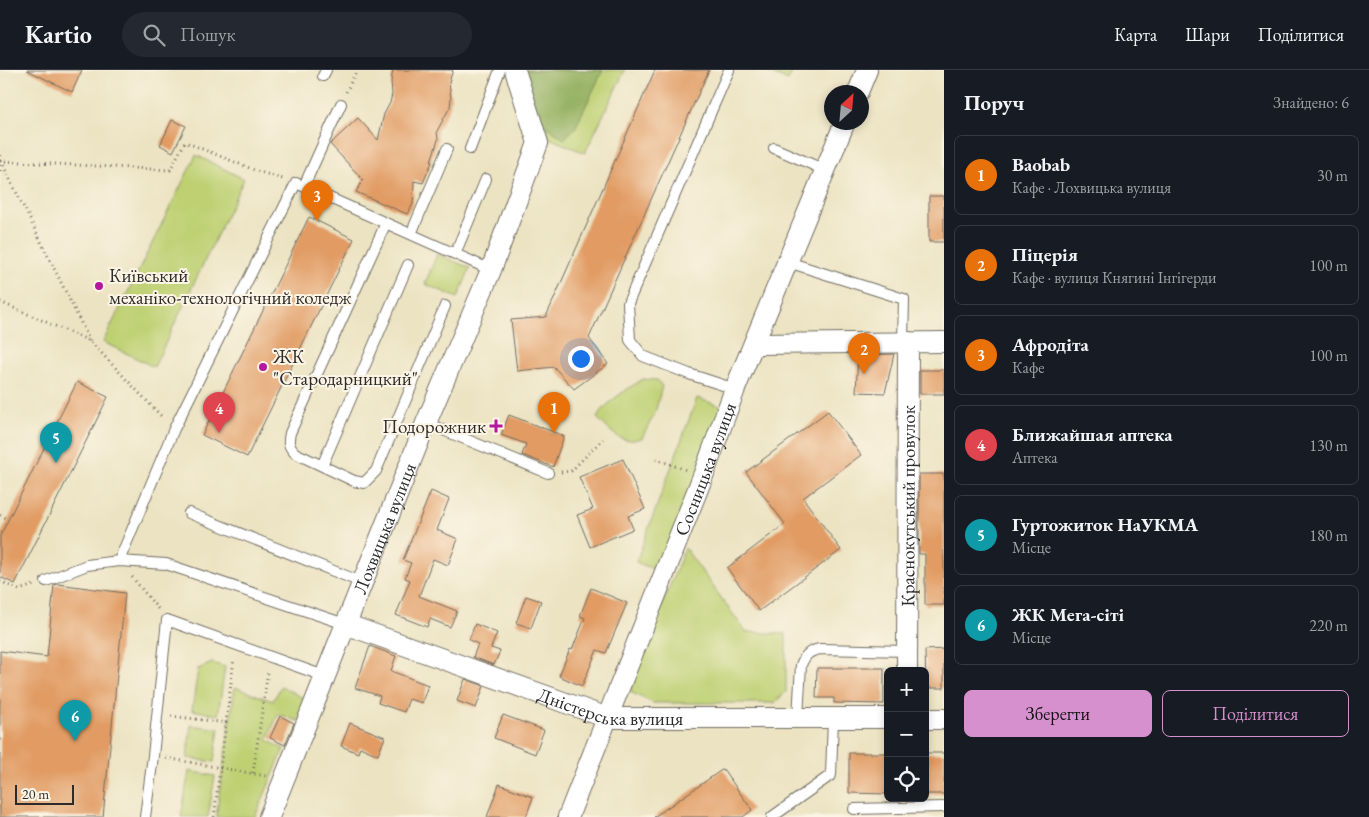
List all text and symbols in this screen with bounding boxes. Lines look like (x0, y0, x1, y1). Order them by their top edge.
search box (122, 12, 472, 57)
text: Kartio (25, 19, 92, 50)
icon: search (140, 21, 168, 49)
text: Пошук (180, 22, 236, 47)
text: Карта (1114, 23, 1157, 46)
text: Шари (1185, 23, 1230, 46)
text: Поділитися (1258, 23, 1344, 46)
north arrow (824, 85, 869, 130)
text: Поруч (964, 89, 1024, 116)
text: Знайдено: 6 (1273, 92, 1349, 113)
text: Baobab (1012, 152, 1070, 177)
text: 1 (977, 165, 985, 186)
text: 30 m (1317, 165, 1348, 186)
text: Кафе · Лохвицька вулиця (1012, 177, 1171, 198)
pin: 3 (301, 180, 333, 221)
text: Піцерія (1012, 242, 1078, 267)
text: 2 (977, 255, 985, 276)
text: 100 m (1309, 255, 1348, 276)
place label: Київський механіко-технологічний коледж (109, 263, 352, 310)
text: Кафе · вулиця Княгині Інгігерди (1012, 267, 1217, 288)
marker: Київський механіко-технологічний коледж (93, 280, 105, 292)
text: Афродіта (1012, 332, 1089, 357)
pin: 2 (848, 333, 880, 374)
place label: ЖК "Стародарницкий" (272, 344, 418, 391)
text: 3 (977, 345, 985, 366)
text: 100 m (1309, 345, 1348, 366)
your location (568, 346, 594, 372)
text: Кафе (1012, 357, 1045, 378)
marker: ЖК "Стародарницкий" (257, 361, 269, 373)
pin: 4 (203, 392, 235, 433)
pin: 1 (538, 392, 570, 433)
street label: Сосницька вулиця (668, 398, 742, 539)
street label: Краснокутський провулок (895, 405, 920, 607)
place label: Подорожник (382, 414, 486, 439)
marker: Подорожник (490, 420, 502, 432)
pin: 5 (40, 422, 72, 463)
text: Ближайшая аптека (1012, 422, 1173, 447)
text: 4 (977, 435, 985, 456)
text: 130 m (1309, 435, 1348, 456)
text: Аптека (1012, 447, 1058, 468)
street label: Лохвицька вулиця (347, 458, 422, 597)
text: Гуртожиток НаУКМА (1012, 512, 1198, 537)
text: 5 (977, 525, 985, 546)
text: 180 m (1309, 525, 1348, 546)
text: Місце (1012, 537, 1051, 558)
text: ЖК Мега-сіті (1012, 602, 1124, 627)
text: 6 (977, 615, 985, 636)
text: 220 m (1309, 615, 1348, 636)
text: Місце (1012, 627, 1051, 648)
map controls (884, 667, 929, 802)
button: + (884, 667, 929, 712)
street label: Дністерська вулиця (534, 681, 684, 731)
button: Зберегти (964, 690, 1152, 737)
button: Поділитися (1162, 690, 1349, 737)
pin: 6 (59, 700, 91, 741)
button: − (884, 712, 929, 757)
button: locate (884, 757, 929, 802)
scale bar (15, 782, 74, 805)
text: 20 m (22, 785, 49, 803)

